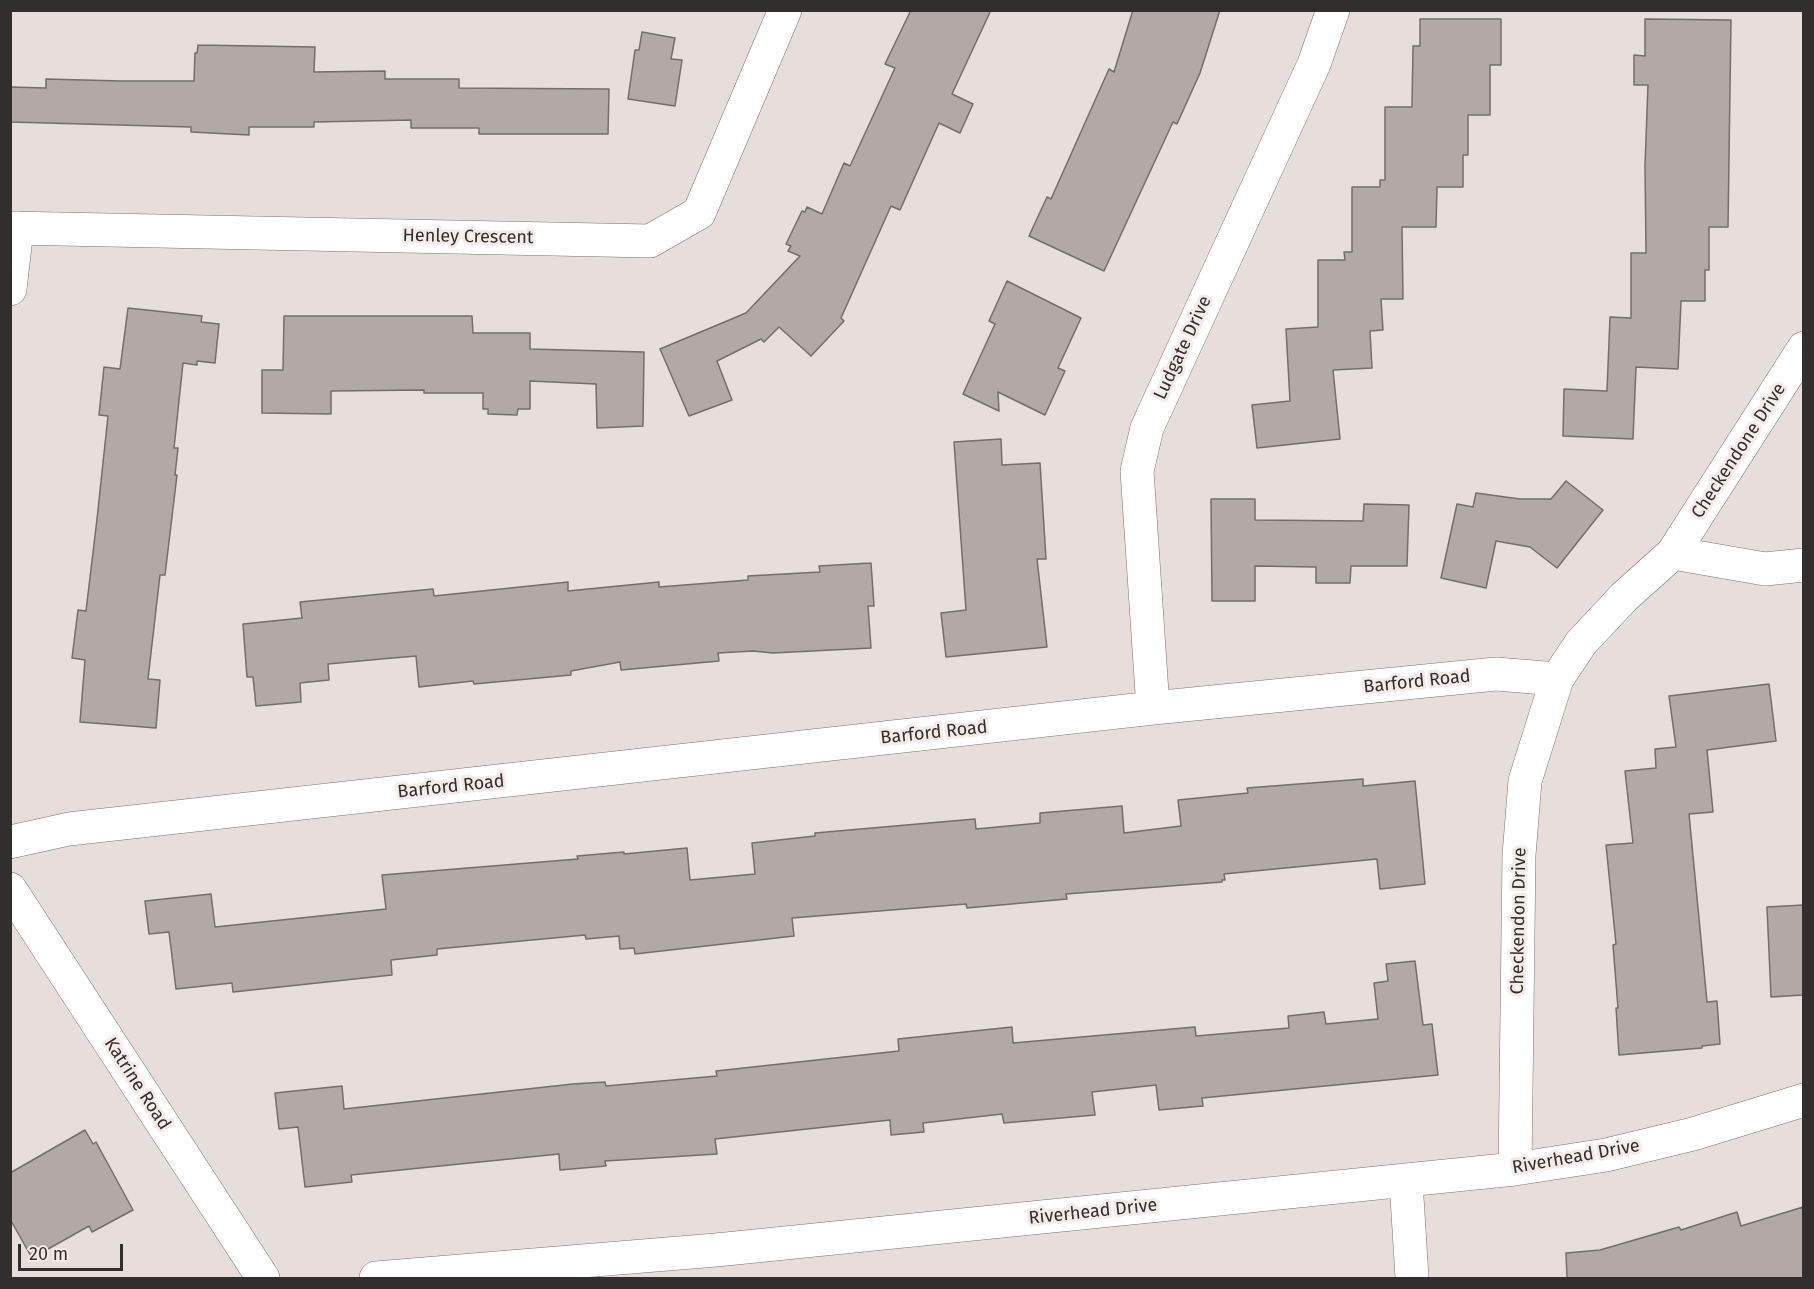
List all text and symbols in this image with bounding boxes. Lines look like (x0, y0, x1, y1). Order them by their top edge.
street label: Henley Crescent (402, 225, 534, 249)
street label: Ludgate Drive (1150, 293, 1216, 403)
street label: Checkendone Drive (1687, 379, 1791, 523)
street label: Barford Road (1362, 666, 1472, 698)
street label: Barford Road (879, 717, 989, 749)
street label: Barford Road (396, 771, 506, 803)
street label: Checkendon Drive (1507, 847, 1531, 995)
street label: Katrine Road (99, 1034, 175, 1134)
street label: Riverhead Drive (1510, 1135, 1642, 1179)
street label: Riverhead Drive (1028, 1195, 1158, 1229)
scale bar (21, 1232, 126, 1270)
text: 20 m (29, 1243, 68, 1265)

